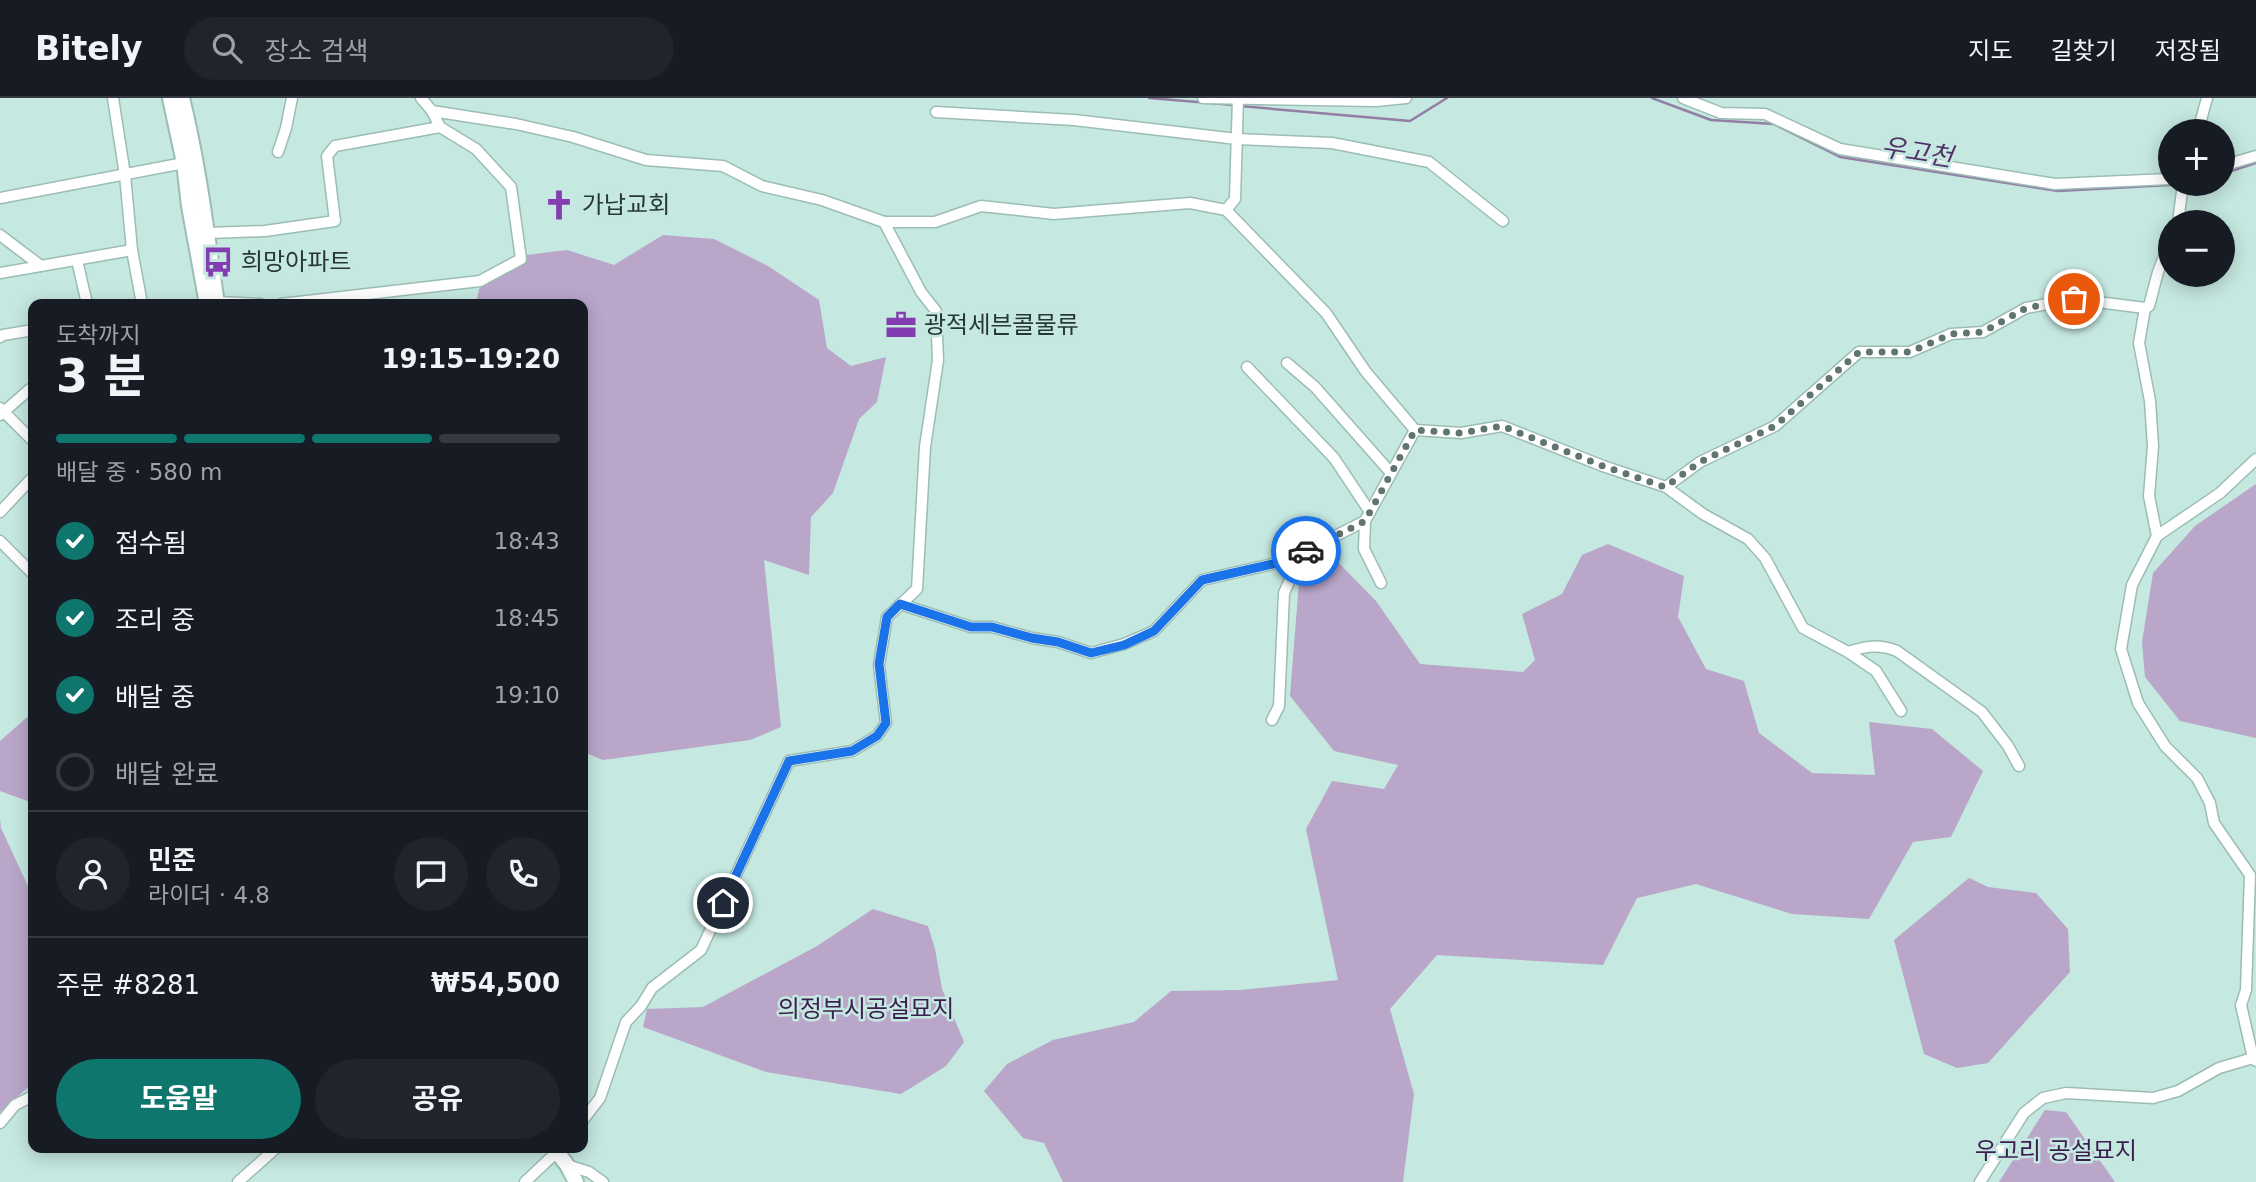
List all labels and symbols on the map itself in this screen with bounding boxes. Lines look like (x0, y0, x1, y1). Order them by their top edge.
water label: 우고천 (1879, 132, 1958, 173)
church icon: 가납교회 (542, 188, 576, 222)
place label: 가납교회 (582, 191, 670, 219)
bus stop icon: 희망아파트 (201, 245, 235, 279)
place label: 희망아파트 (241, 248, 351, 276)
pin (2044, 269, 2104, 329)
office icon: 광적세븐콜물류 (884, 308, 918, 342)
place label: 광적세븐콜물류 (924, 311, 1079, 339)
courier (1271, 516, 1341, 586)
pin (693, 873, 753, 933)
park label: 의정부시공설묘지 (778, 995, 954, 1023)
park label: 우고리 공설묘지 (1975, 1137, 2137, 1165)

